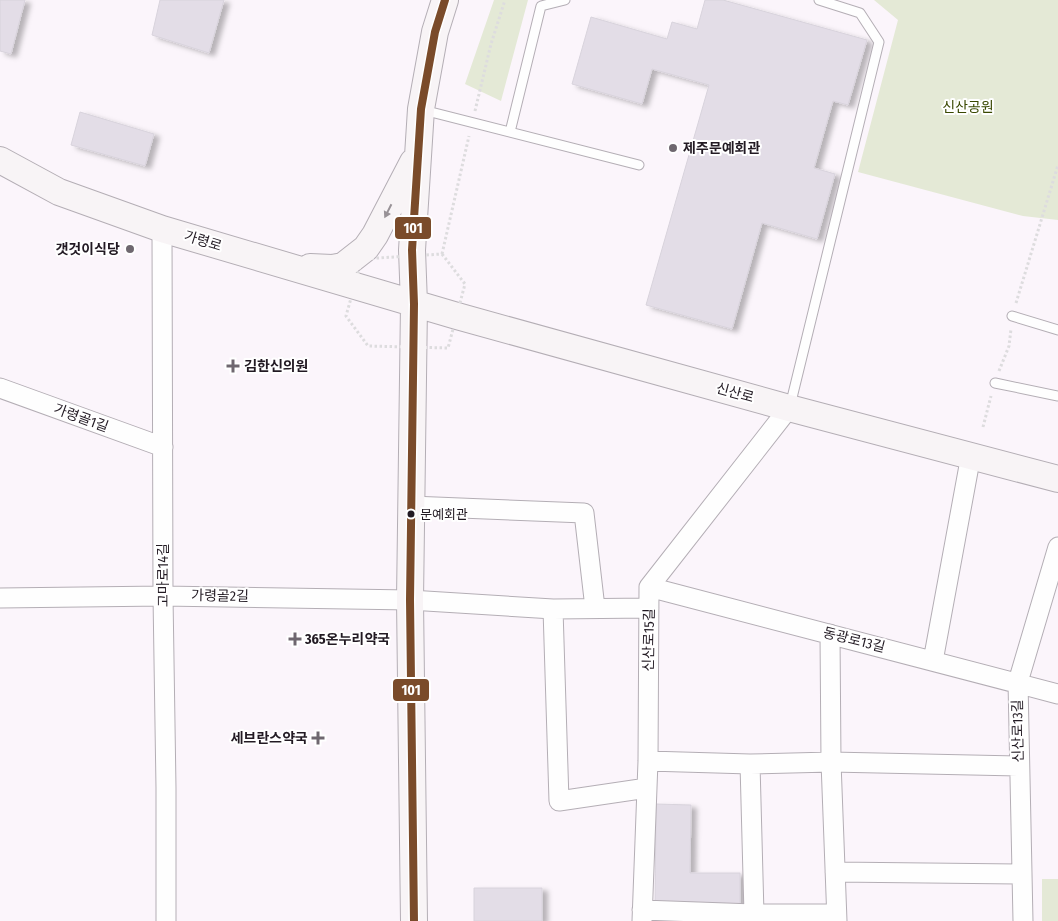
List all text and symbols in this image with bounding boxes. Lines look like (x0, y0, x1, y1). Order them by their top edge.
park label: 신산공원 (942, 99, 994, 116)
place label: 제주문예회관 (683, 140, 760, 157)
marker: 제주문예회관 (667, 142, 679, 154)
one-way arrow (384, 204, 392, 219)
line badge: 101 (394, 216, 432, 240)
text: 101 (403, 220, 423, 237)
street label: 가령로 (182, 227, 224, 255)
place label: 갯것이식당 (56, 241, 120, 258)
marker: 갯것이식당 (124, 243, 136, 255)
place label: 김한신의원 (244, 358, 308, 375)
marker: 김한신의원 (226, 359, 240, 373)
street label: 신산로 (714, 380, 756, 406)
street label: 가령골1길 (51, 400, 111, 436)
place label: 문예회관 (420, 507, 468, 522)
marker: 문예회관 (406, 509, 416, 519)
street label: 고마로14길 (155, 543, 172, 607)
street label: 가령골2길 (191, 587, 249, 605)
street label: 신산로15길 (640, 608, 658, 672)
street label: 동광로13길 (821, 624, 887, 656)
place label: 365온누리약국 (304, 631, 390, 648)
marker: 365온누리약국 (289, 633, 301, 645)
line badge: 101 (392, 678, 430, 702)
text: 101 (401, 682, 421, 699)
street label: 신산로13길 (1009, 699, 1027, 763)
place label: 세브란스약국 (231, 730, 308, 747)
marker: 세브란스약국 (312, 732, 324, 744)

